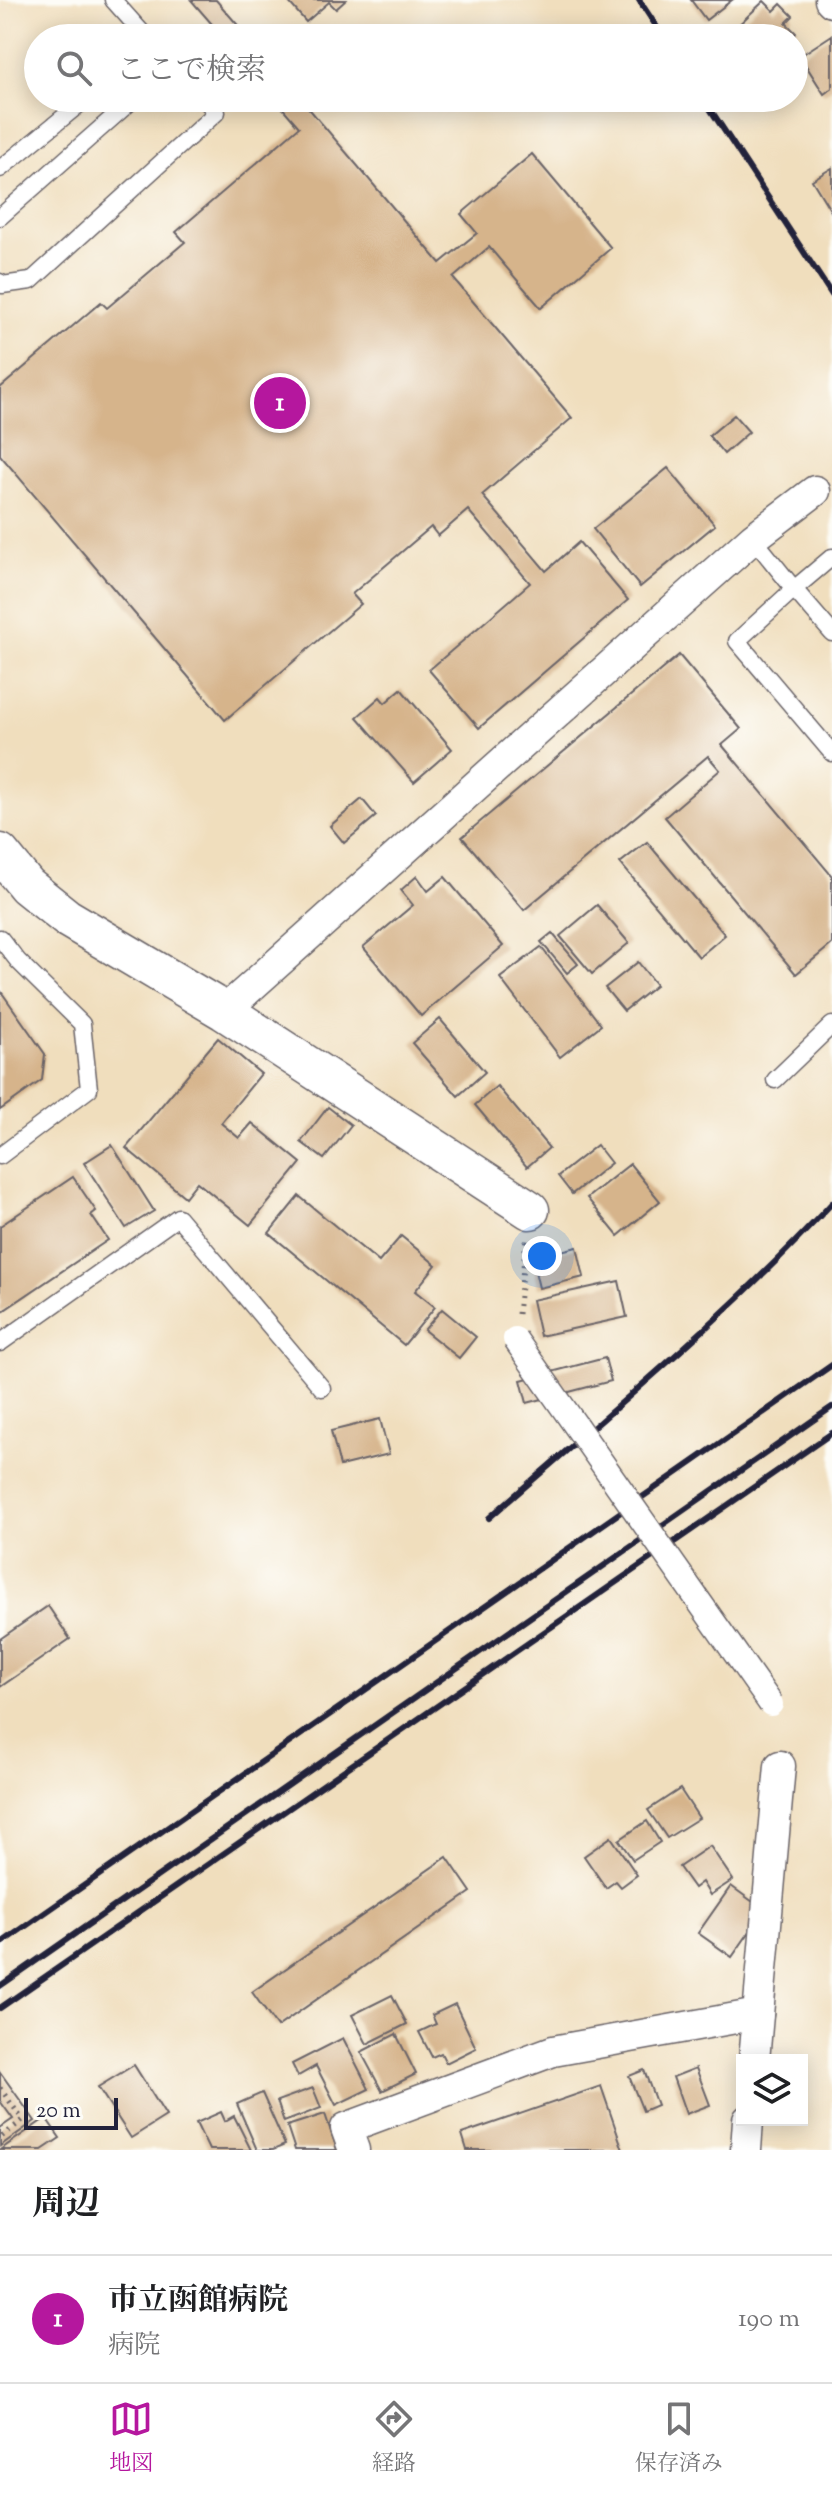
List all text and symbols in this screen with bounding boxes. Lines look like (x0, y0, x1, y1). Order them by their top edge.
search box (24, 24, 808, 112)
icon: search (52, 46, 96, 90)
text: ここで検索 (116, 50, 266, 93)
pin: 1 (254, 373, 306, 433)
your location (522, 1236, 562, 1276)
map controls (736, 2054, 808, 2126)
button: layers (736, 2054, 808, 2126)
scale bar (24, 2094, 118, 2130)
text: 20 m (36, 2096, 81, 2128)
text: 周辺 (32, 2181, 100, 2230)
text: 市立函館病院 (108, 2280, 288, 2323)
text: 1 (54, 2301, 62, 2338)
text: 190 m (738, 2301, 800, 2338)
text: 病院 (108, 2328, 160, 2365)
tab: 地図 (109, 2397, 153, 2481)
tab: 経路 (372, 2397, 416, 2481)
tab: 保存済み (635, 2397, 723, 2481)

